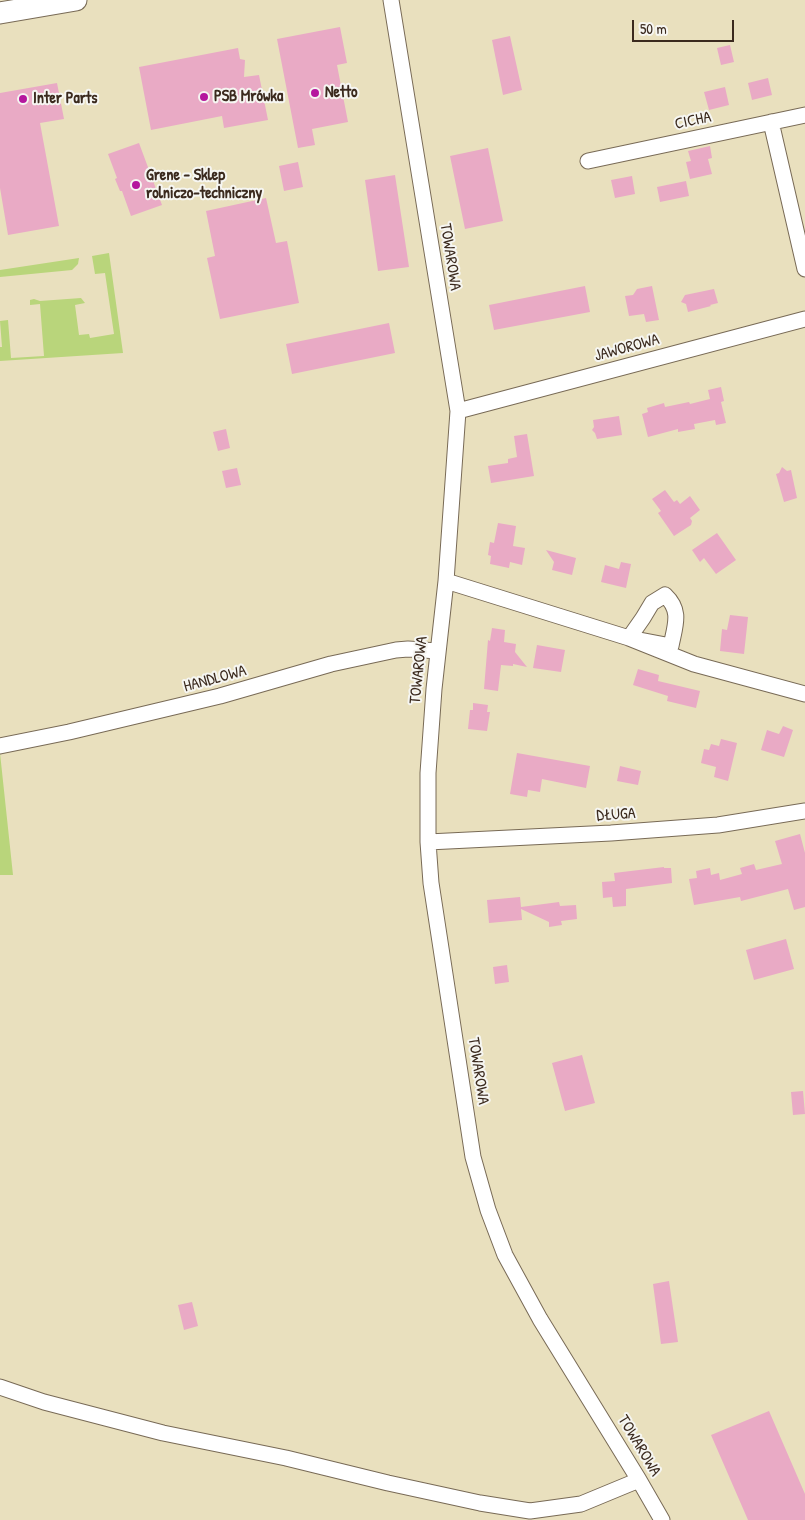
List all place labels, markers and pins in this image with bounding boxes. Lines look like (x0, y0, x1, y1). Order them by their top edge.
place label: Netto (325, 83, 357, 103)
place label: PSB Mrówka (214, 87, 283, 107)
marker: Netto (309, 87, 321, 99)
place label: Inter Parts (33, 89, 97, 109)
marker: PSB Mrówka (198, 91, 210, 103)
marker: Inter Parts (17, 93, 29, 105)
place label: Grene - Sklep rolniczo-techniczny (146, 166, 262, 204)
marker: Grene - Sklep rolniczo-techniczny (130, 179, 142, 191)

